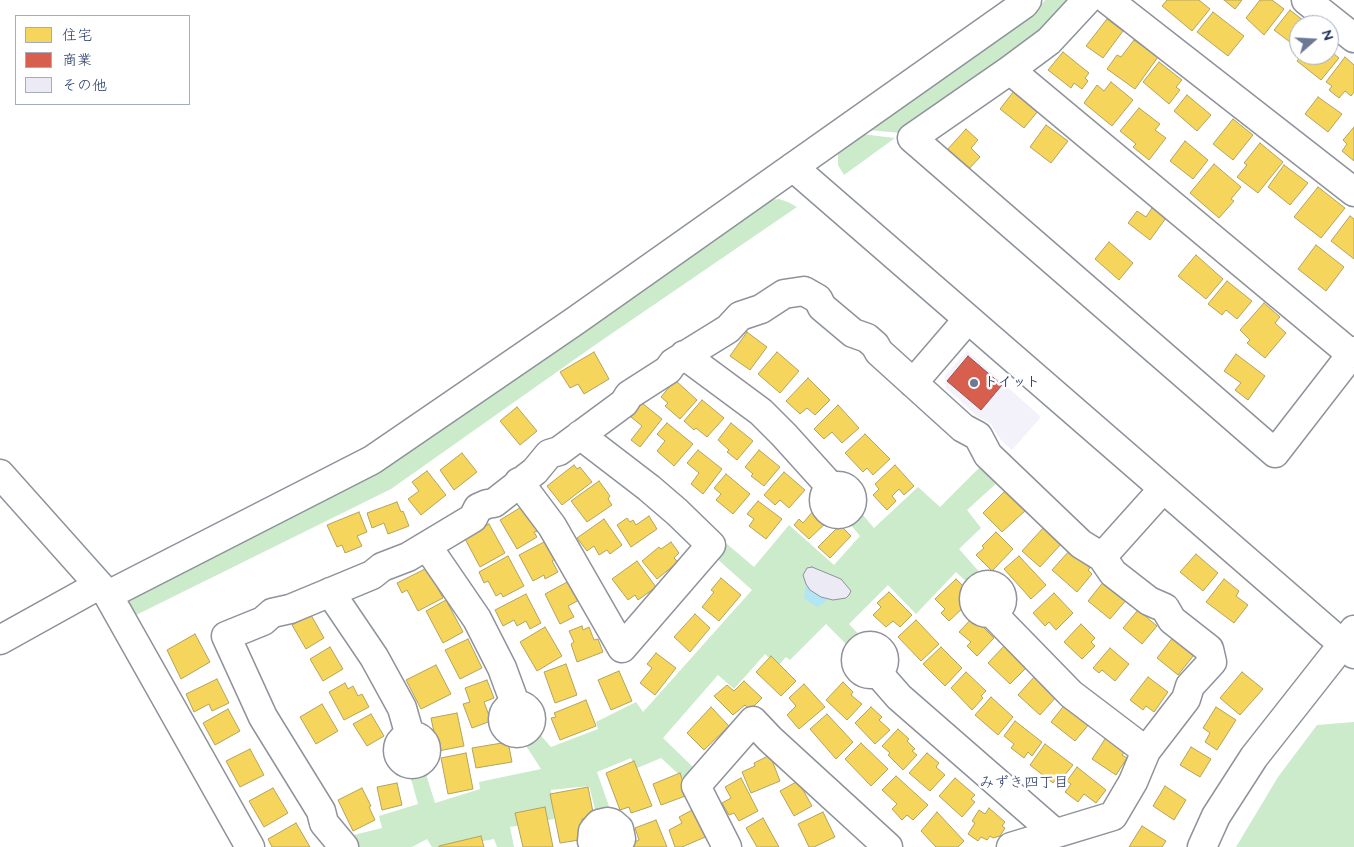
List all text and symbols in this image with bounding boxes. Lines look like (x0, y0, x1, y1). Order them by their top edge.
legend (15, 15, 190, 105)
north arrow (1289, 15, 1339, 65)
text: 住宅 (62, 25, 92, 46)
text: N (1316, 28, 1338, 43)
text: 商業 (62, 50, 92, 71)
text: その他 (62, 75, 107, 96)
place label: トイット (984, 375, 1040, 391)
marker: トイット (968, 377, 980, 389)
district label: みずき四丁目 (979, 775, 1069, 793)

